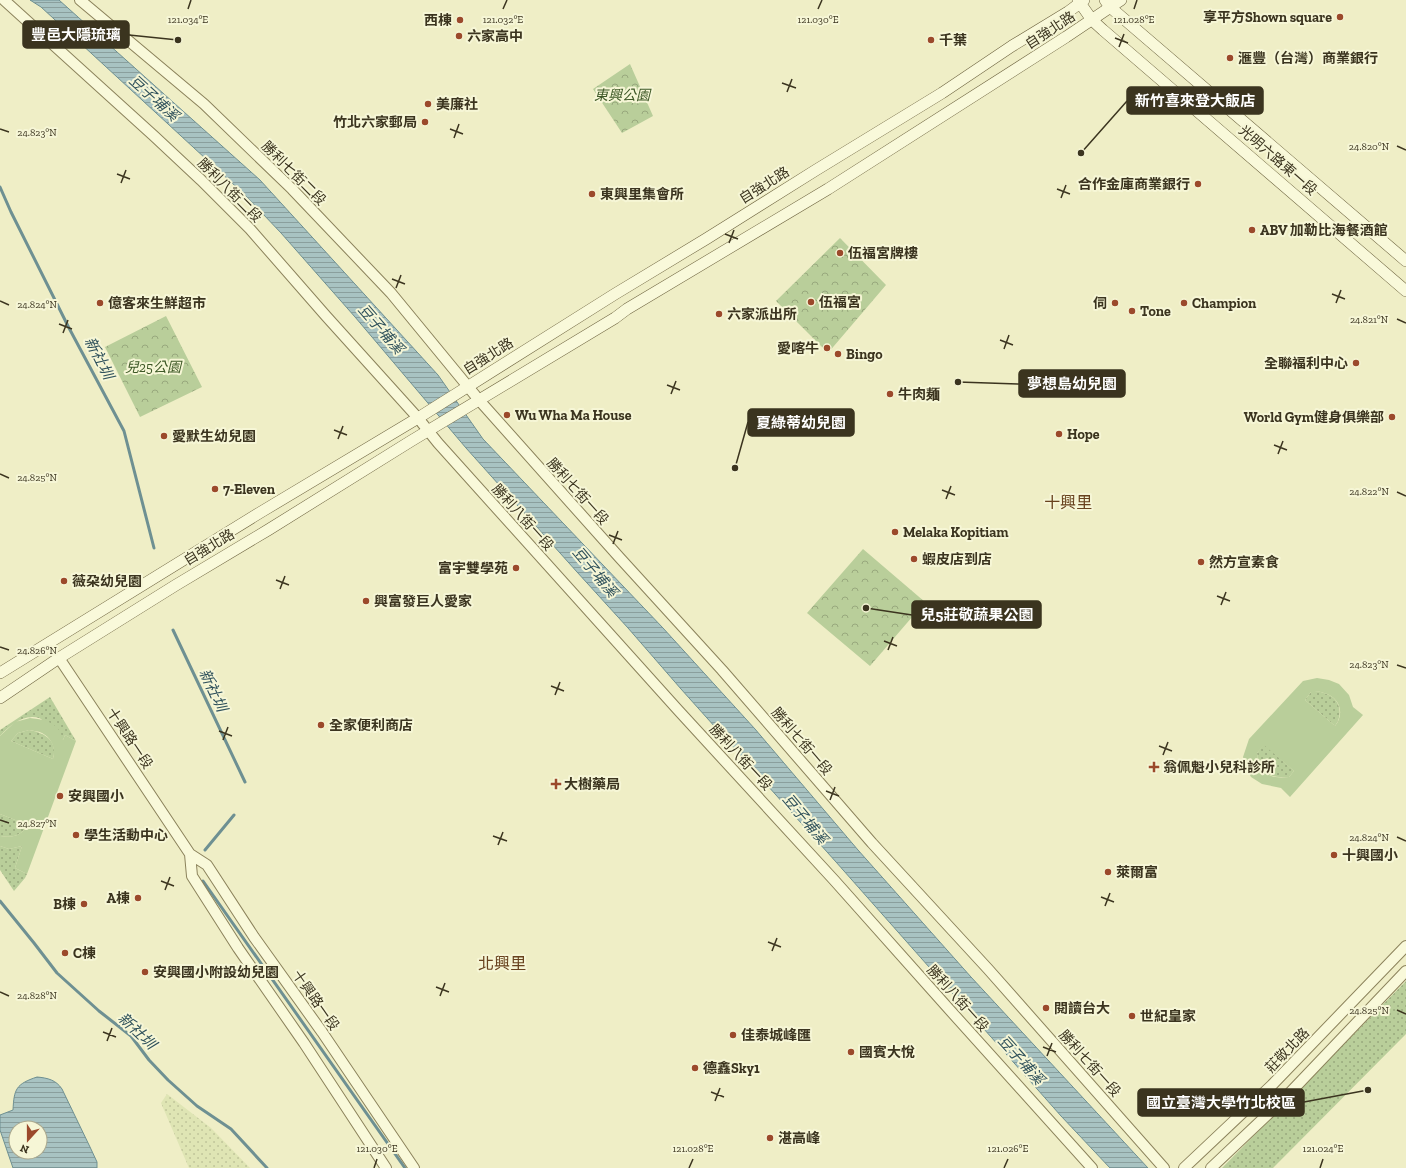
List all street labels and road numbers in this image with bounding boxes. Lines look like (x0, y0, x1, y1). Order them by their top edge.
street label: 自強北路 (1022, 8, 1078, 53)
street label: 光明六路東一段 (1235, 122, 1320, 199)
street label: 勝利七街二段 (258, 138, 329, 209)
street label: 勝利八街二段 (194, 155, 265, 226)
street label: 自強北路 (736, 163, 793, 207)
street label: 自強北路 (460, 334, 517, 378)
street label: 勝利七街一段 (543, 454, 612, 528)
street label: 勝利八街一段 (488, 480, 557, 554)
street label: 自強北路 (181, 526, 238, 569)
street label: 勝利七街一段 (768, 704, 836, 779)
street label: 十興路一段 (103, 705, 156, 772)
street label: 勝利八街一段 (706, 721, 775, 794)
street label: 勝利八街一段 (923, 961, 992, 1035)
street label: 十興路一段 (289, 967, 343, 1034)
street label: 莊敬北路 (1262, 1024, 1313, 1076)
street label: 勝利七街一段 (1055, 1026, 1124, 1100)

